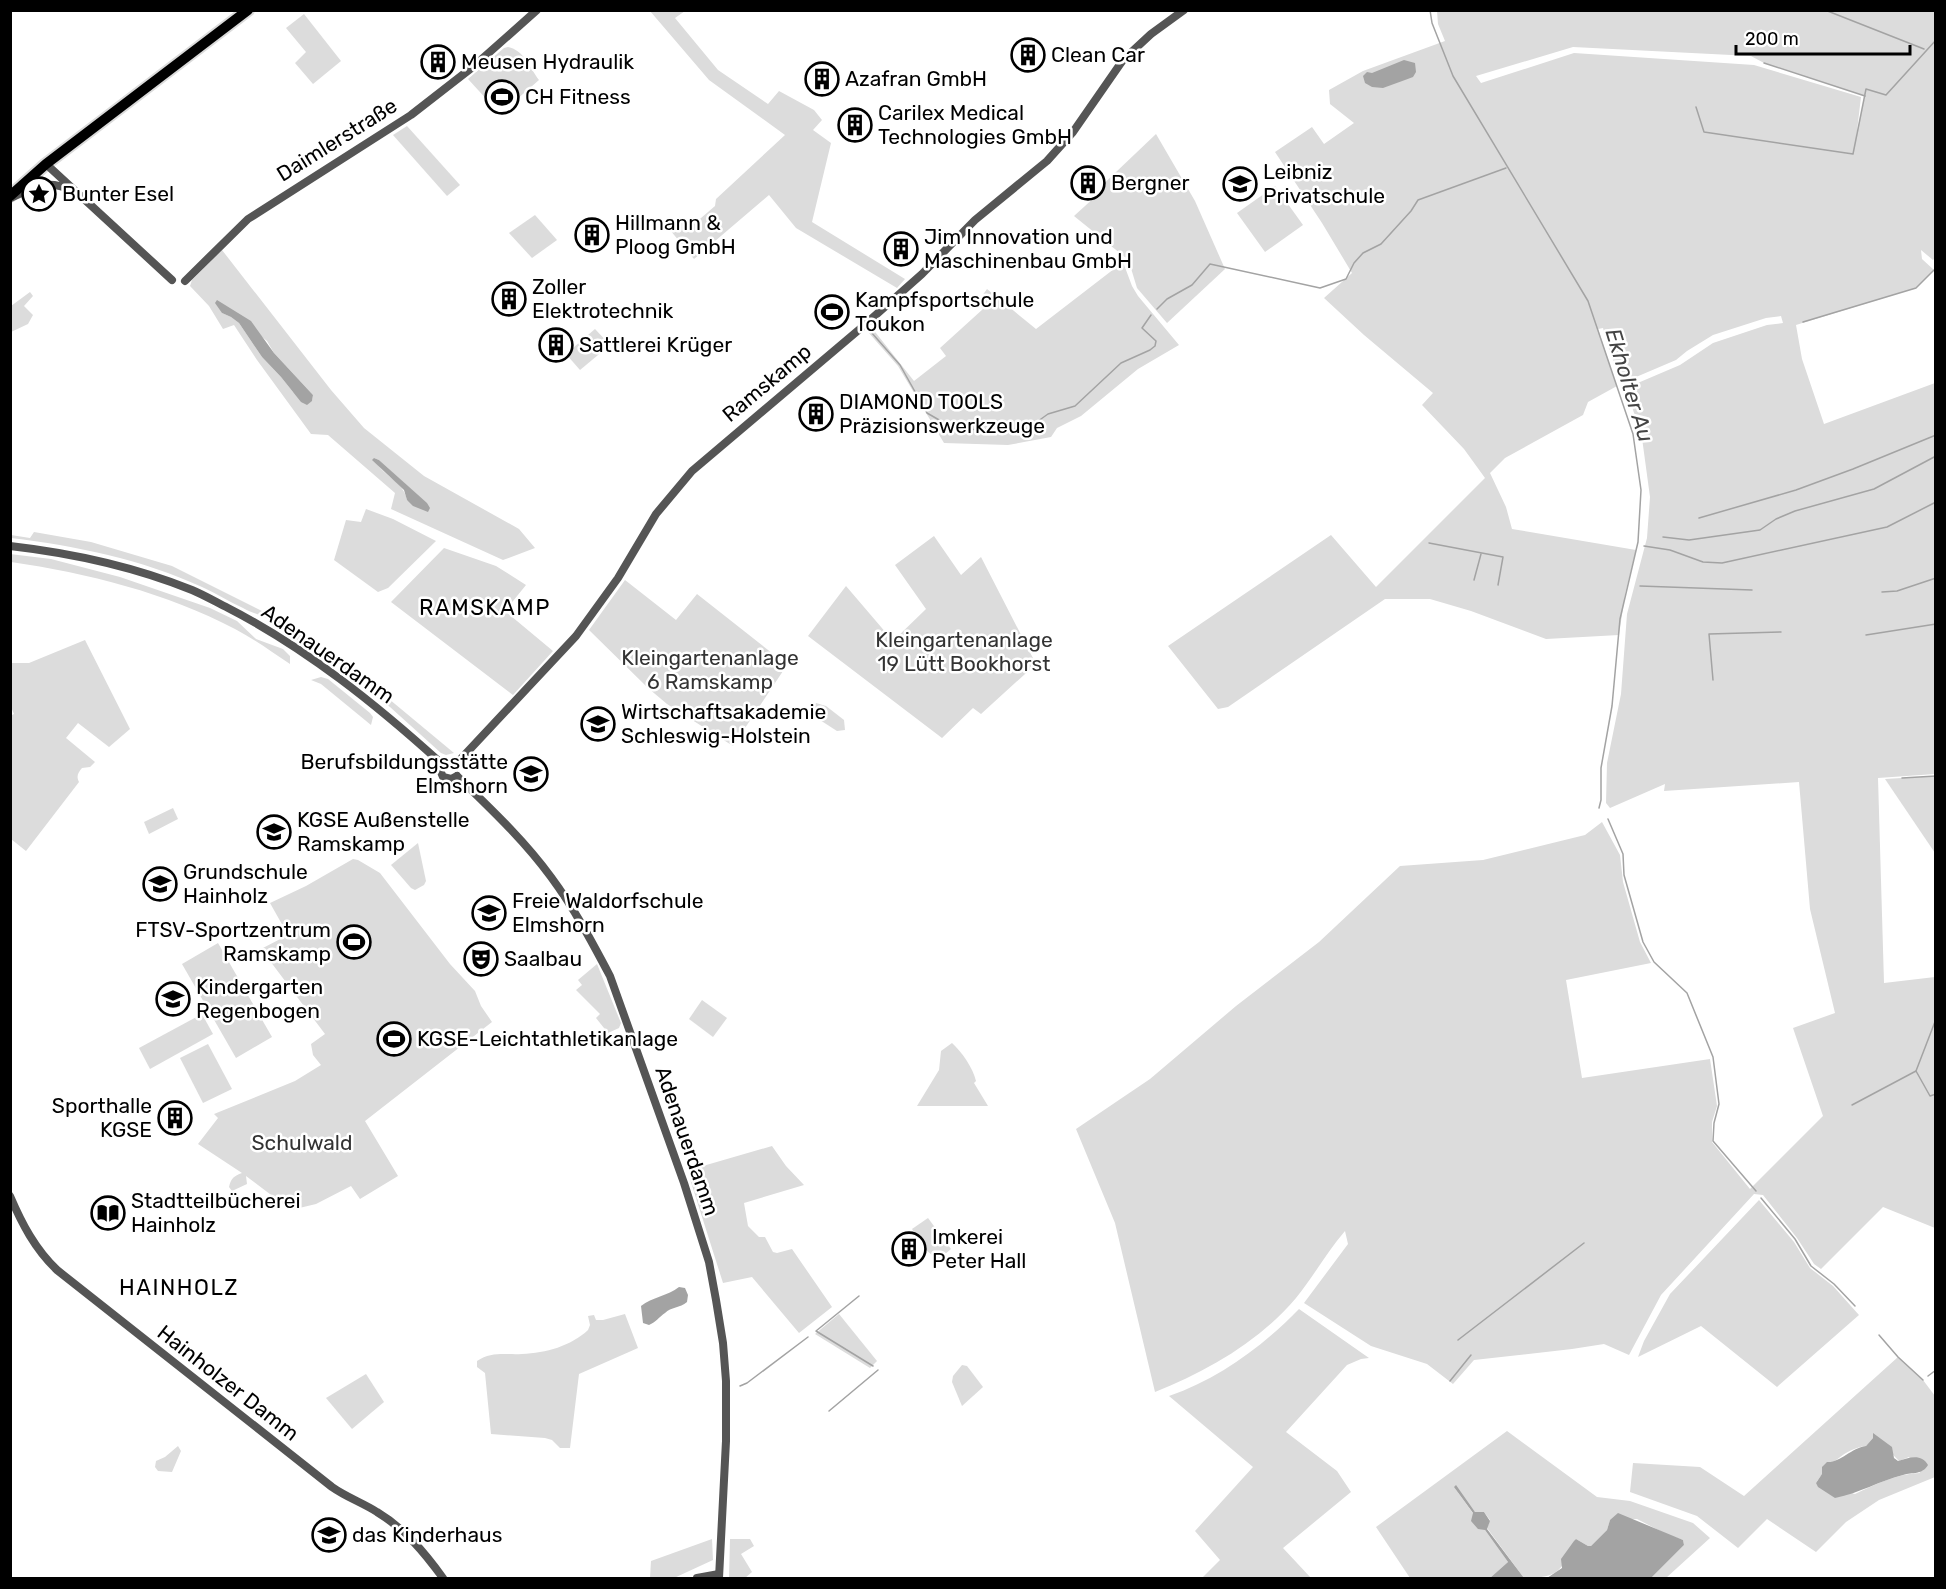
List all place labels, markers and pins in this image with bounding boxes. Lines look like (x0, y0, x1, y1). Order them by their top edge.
building icon: Clean Car (1010, 37, 1046, 73)
place label: Clean Car (1051, 42, 1145, 67)
building icon: Meusen Hydraulik (420, 44, 456, 80)
place label: Meusen Hydraulik (461, 49, 634, 74)
building icon: Azafran GmbH (804, 61, 840, 97)
place label: Azafran GmbH (845, 66, 987, 91)
sports icon: CH Fitness (484, 79, 520, 115)
place label: CH Fitness (525, 84, 631, 109)
place label: Carilex Medical Technologies GmbH (878, 100, 1072, 149)
building icon: Carilex Medical Technologies GmbH (837, 107, 873, 143)
place label: Leibniz Privatschule (1263, 159, 1385, 208)
building icon: Bergner (1070, 165, 1106, 201)
school or university icon: Leibniz Privatschule (1222, 166, 1258, 202)
place label: Bergner (1111, 170, 1190, 195)
place icon: Bunter Esel (21, 176, 57, 212)
place label: Bunter Esel (62, 181, 174, 206)
place label: Hillmann & Ploog GmbH (615, 210, 736, 259)
building icon: Hillmann & Ploog GmbH (574, 217, 610, 253)
place label: Jim Innovation und Maschinenbau GmbH (924, 224, 1132, 273)
building icon: Jim Innovation und Maschinenbau GmbH (883, 231, 919, 267)
place label: Zoller Elektrotechnik (532, 274, 674, 323)
building icon: Zoller Elektrotechnik (491, 281, 527, 317)
place label: Kampfsportschule Toukon (855, 287, 1034, 336)
sports icon: Kampfsportschule Toukon (814, 294, 850, 330)
building icon: Sattlerei Krüger (538, 327, 574, 363)
place label: Sattlerei Krüger (579, 332, 732, 357)
place label: DIAMOND TOOLS Präzisionswerkzeuge (839, 389, 1045, 438)
building icon: DIAMOND TOOLS Präzisionswerkzeuge (798, 396, 834, 432)
place label: Wirtschaftsakademie Schleswig-Holstein (621, 699, 826, 748)
school or university icon: Wirtschaftsakademie Schleswig-Holstein (580, 706, 616, 742)
place label: Berufsbildungsstätte Elmshorn (300, 749, 508, 798)
school or university icon: Berufsbildungsstätte Elmshorn (513, 756, 549, 792)
place label: KGSE Außenstelle Ramskamp (297, 807, 470, 856)
school or university icon: KGSE Außenstelle Ramskamp (256, 814, 292, 850)
place label: Grundschule Hainholz (183, 859, 308, 908)
school or university icon: Grundschule Hainholz (142, 866, 178, 902)
place label: Freie Waldorfschule Elmshorn (512, 888, 703, 937)
school or university icon: Freie Waldorfschule Elmshorn (471, 895, 507, 931)
place label: FTSV-Sportzentrum Ramskamp (135, 917, 331, 966)
sports icon: FTSV-Sportzentrum Ramskamp (336, 924, 372, 960)
theatre icon: Saalbau (463, 941, 499, 977)
place label: Saalbau (504, 946, 582, 971)
place label: Kindergarten Regenbogen (196, 974, 323, 1023)
school or university icon: Kindergarten Regenbogen (155, 981, 191, 1017)
sports icon: KGSE-Leichtathletikanlage (376, 1021, 412, 1057)
place label: KGSE-Leichtathletikanlage (417, 1026, 678, 1051)
place label: Sporthalle KGSE (52, 1093, 152, 1142)
building icon: Sporthalle KGSE (157, 1100, 193, 1136)
place label: Stadtteilbücherei Hainholz (131, 1188, 301, 1237)
library icon: Stadtteilbücherei Hainholz (90, 1195, 126, 1231)
place label: Imkerei Peter Hall (932, 1224, 1026, 1273)
building icon: Imkerei Peter Hall (891, 1231, 927, 1267)
school or university icon: das Kinderhaus (311, 1517, 347, 1553)
place label: das Kinderhaus (352, 1522, 502, 1547)

